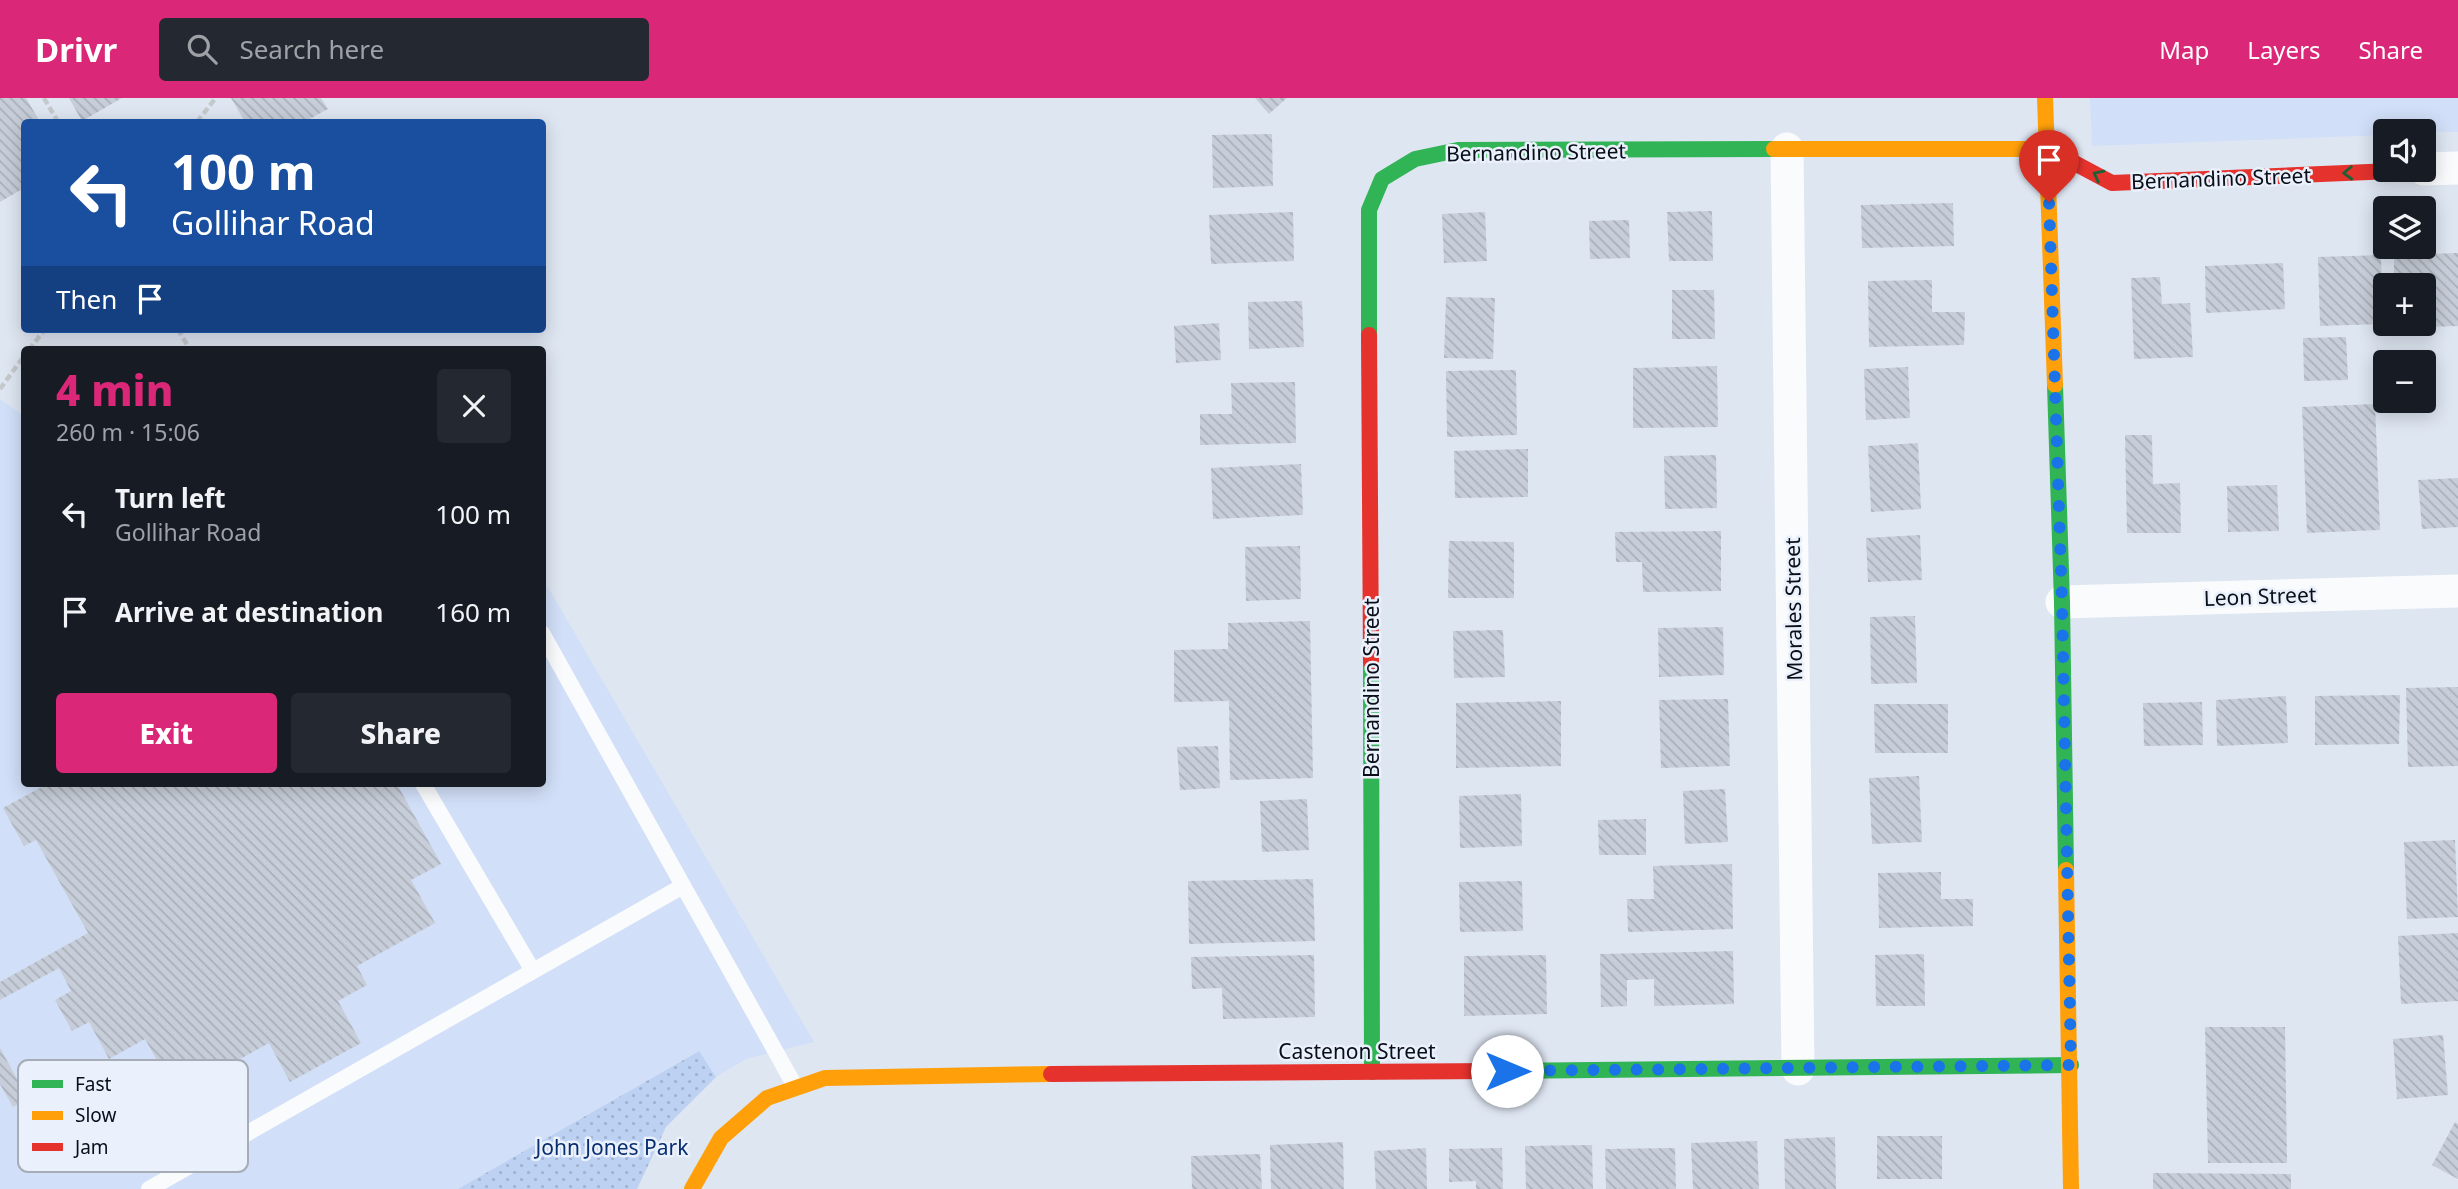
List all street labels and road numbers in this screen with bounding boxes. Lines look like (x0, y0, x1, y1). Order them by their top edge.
street label: Bernandino Street (1446, 136, 1627, 168)
street label: Bernandino Street (2131, 161, 2312, 195)
street label: Morales Street (1778, 537, 1808, 681)
street label: Leon Street (2203, 580, 2317, 612)
street label: Bernandino Street (1357, 598, 1385, 778)
street label: Castenon Street (1278, 1037, 1436, 1065)

